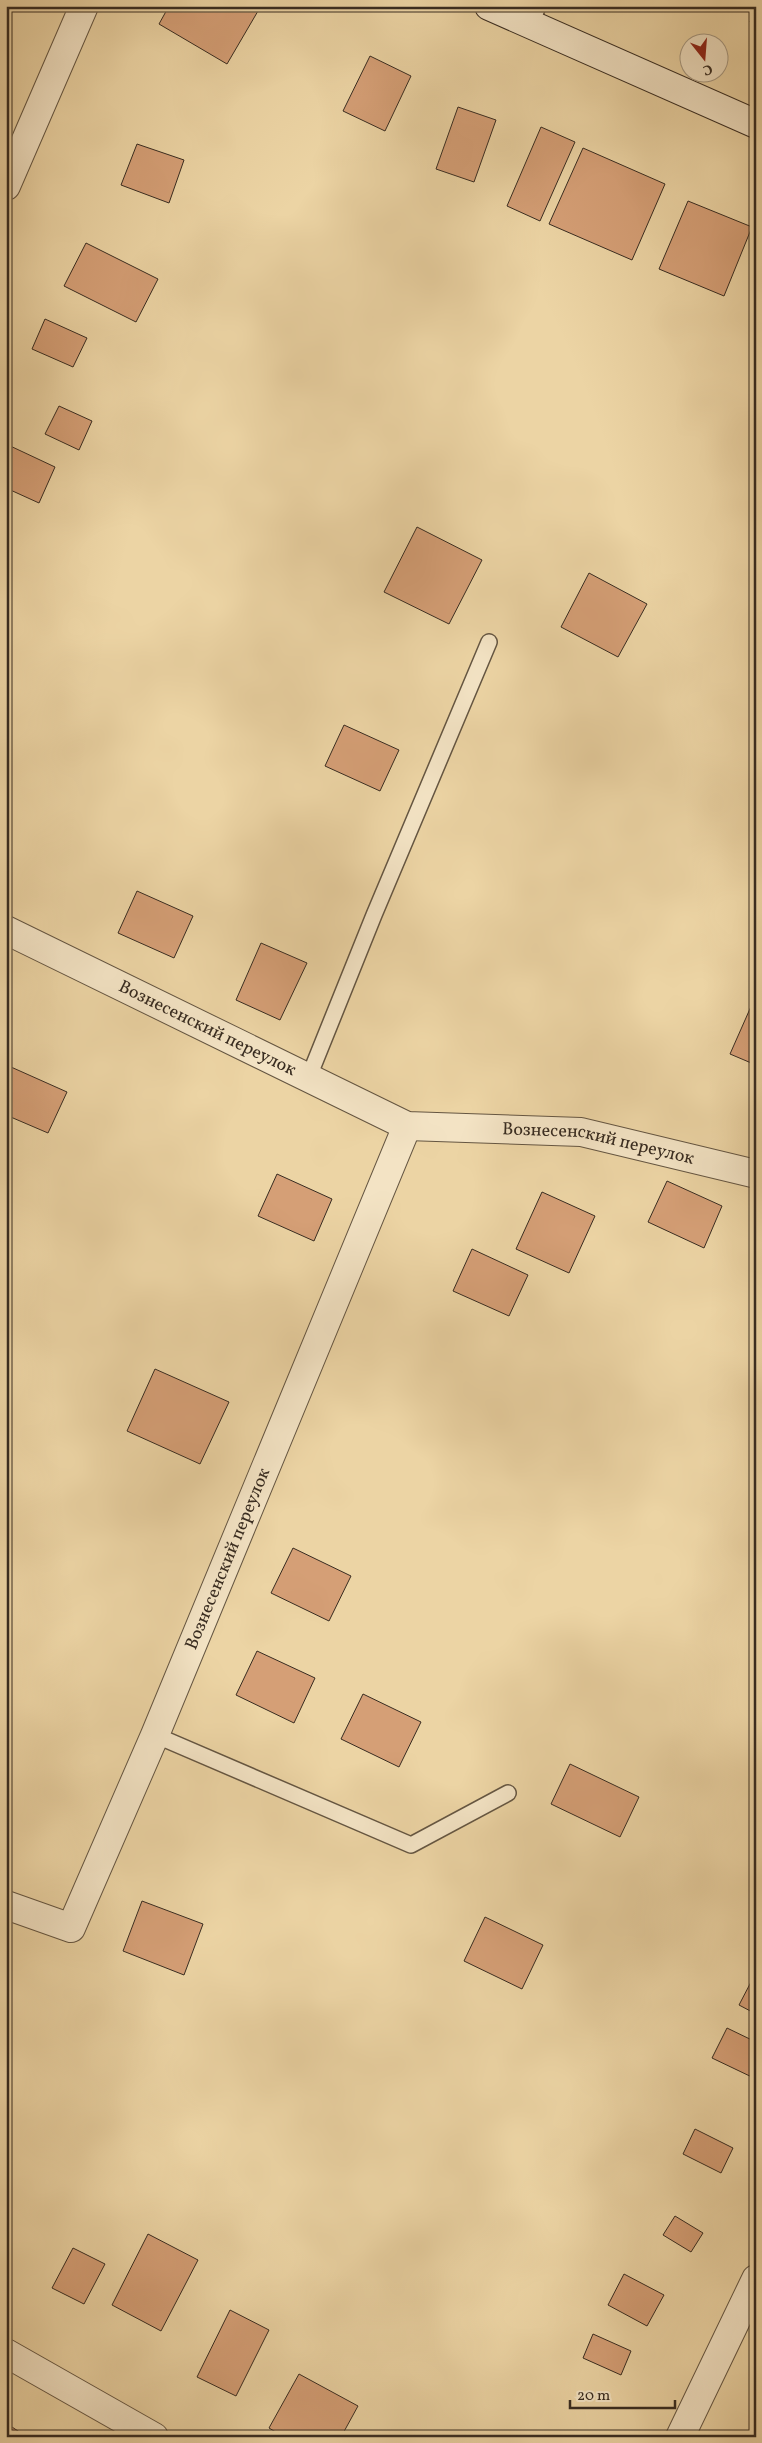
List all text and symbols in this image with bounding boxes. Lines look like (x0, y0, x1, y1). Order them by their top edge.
north arrow (680, 32, 730, 82)
text: С (700, 59, 714, 79)
street label: Вознесенский переулок (114, 974, 301, 1083)
street label: Вознесенский переулок (502, 1117, 697, 1171)
street label: Вознесенский переулок (179, 1464, 277, 1654)
scale bar (570, 2378, 674, 2410)
text: 20 m (577, 2386, 610, 2407)

